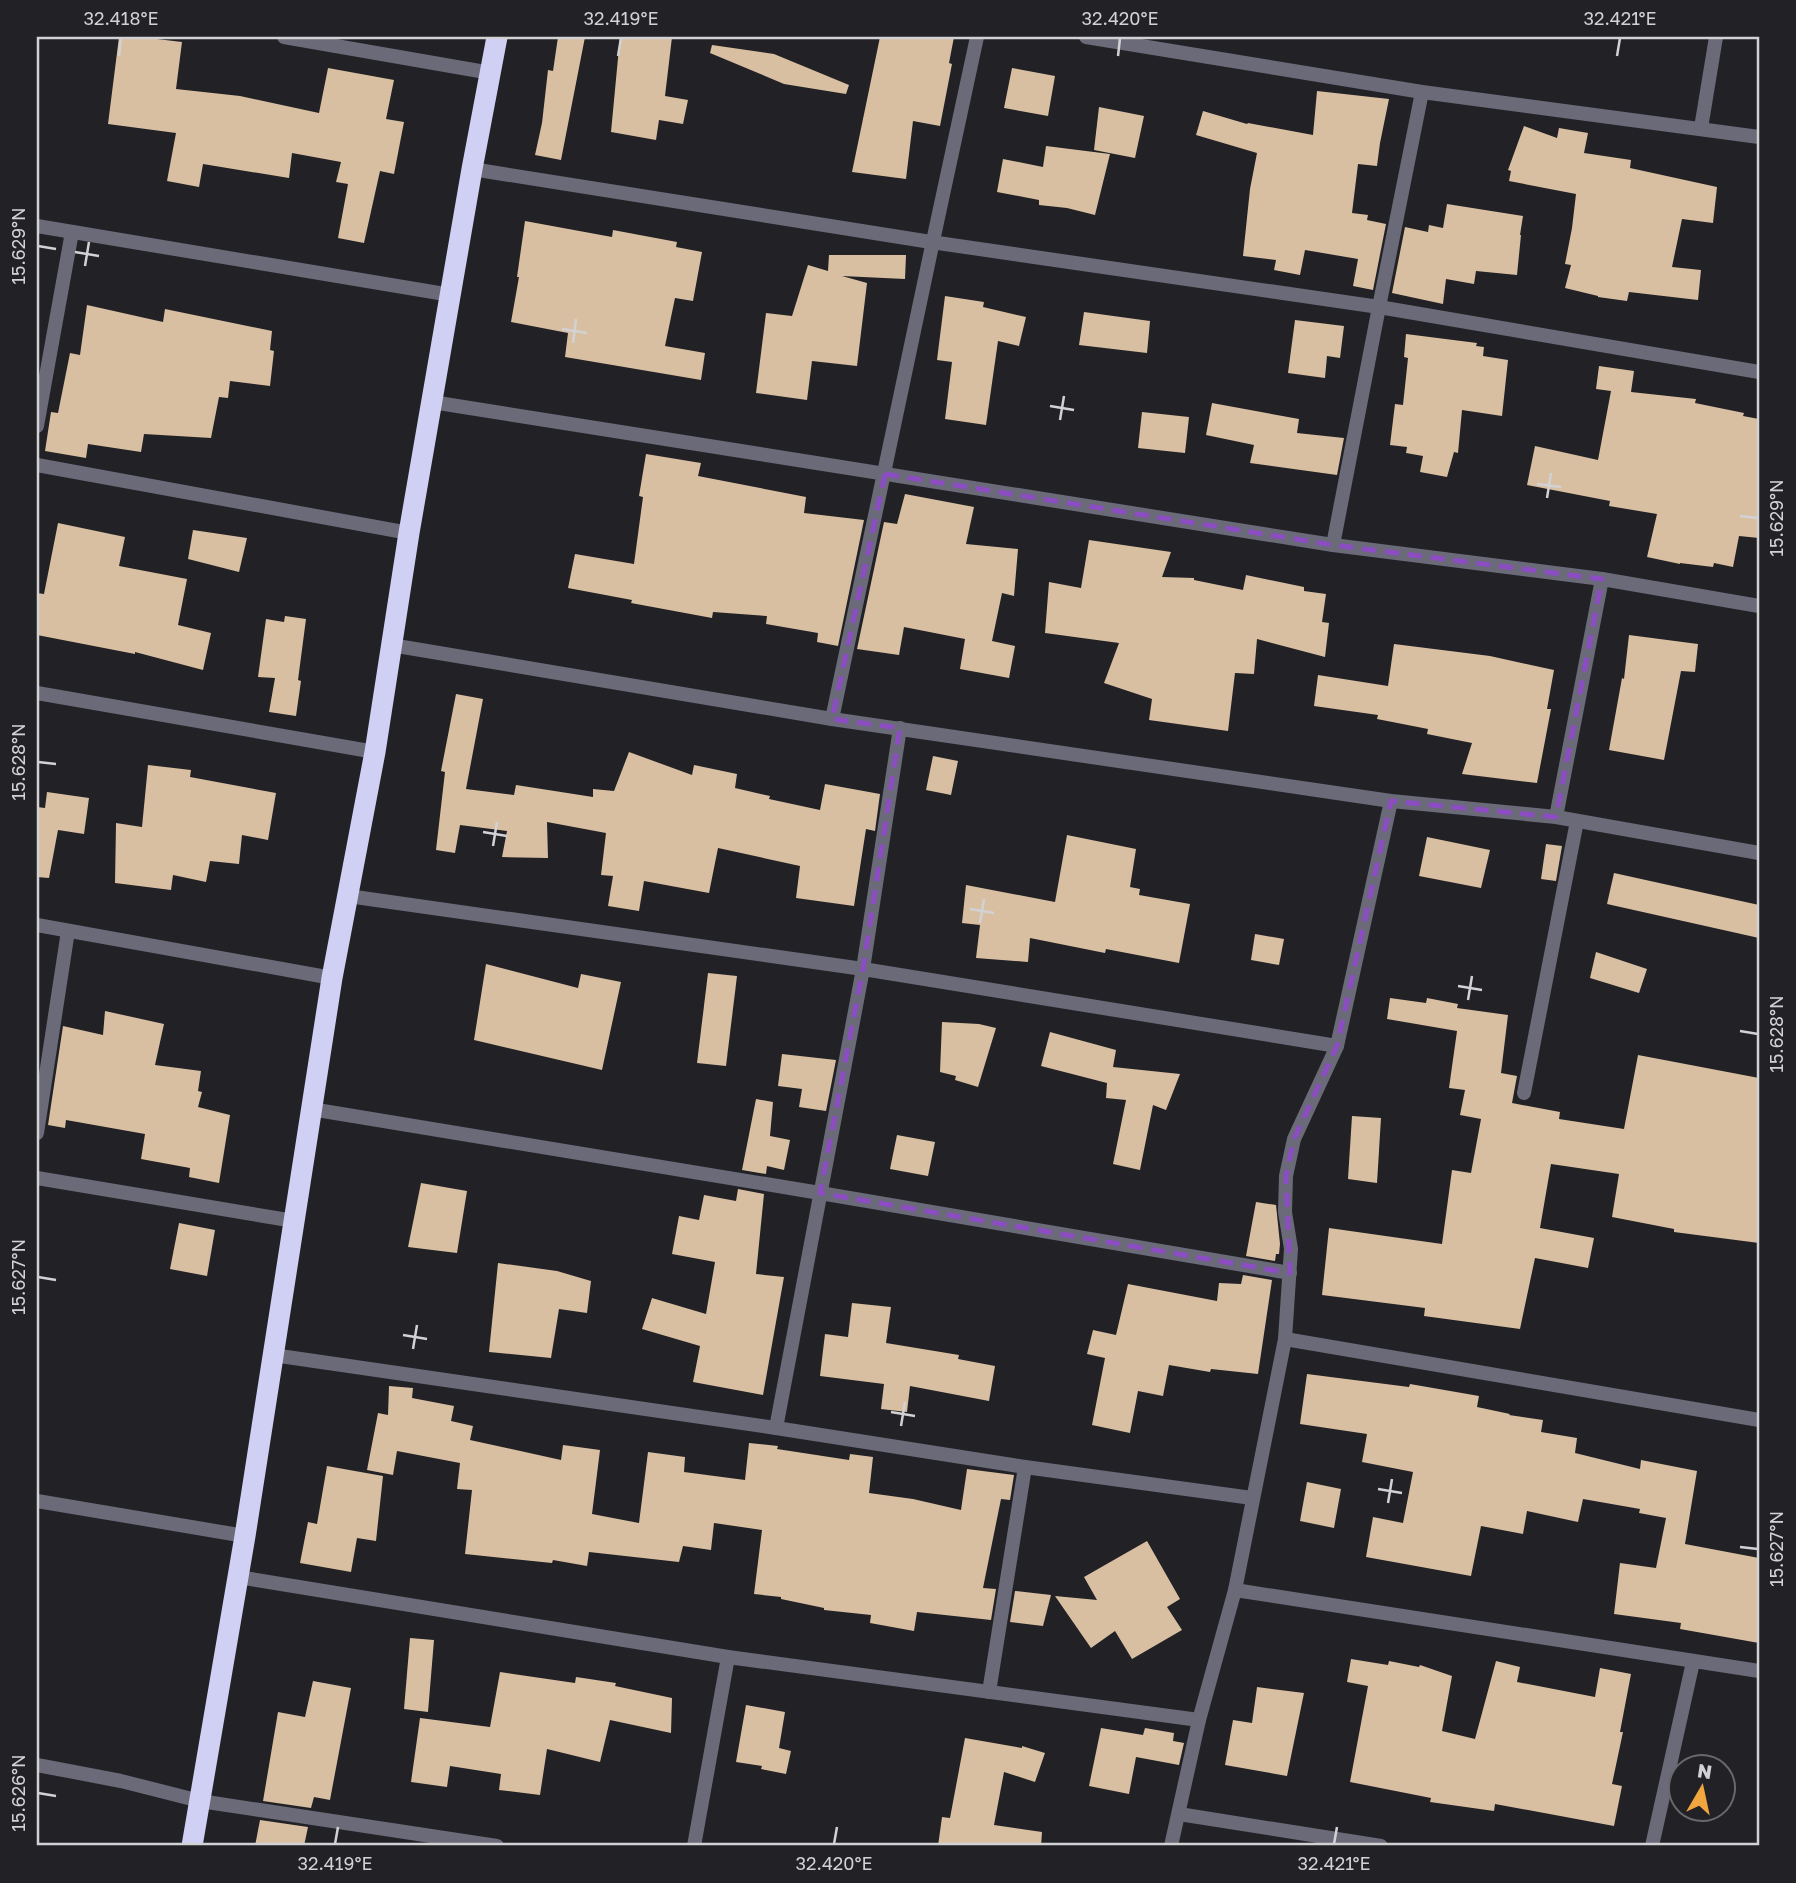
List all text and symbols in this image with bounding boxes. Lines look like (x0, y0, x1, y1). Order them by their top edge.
text: 32.418°E (83, 7, 159, 29)
text: 32.419°E (584, 7, 658, 29)
text: 32.420°E (1082, 7, 1158, 29)
text: 32.421°E (1583, 7, 1657, 29)
text: 15.629°N (7, 207, 29, 285)
text: 15.629°N (1765, 479, 1787, 557)
text: 15.628°N (7, 723, 29, 801)
text: 15.628°N (1765, 995, 1787, 1073)
text: 15.627°N (7, 1239, 29, 1315)
text: 15.627°N (1765, 1511, 1787, 1587)
text: 15.626°N (7, 1754, 29, 1832)
north arrow (1666, 1754, 1736, 1824)
text: N (1696, 1758, 1714, 1783)
text: 32.419°E (298, 1852, 372, 1874)
text: 32.420°E (796, 1852, 872, 1874)
text: 32.421°E (1297, 1852, 1371, 1874)

